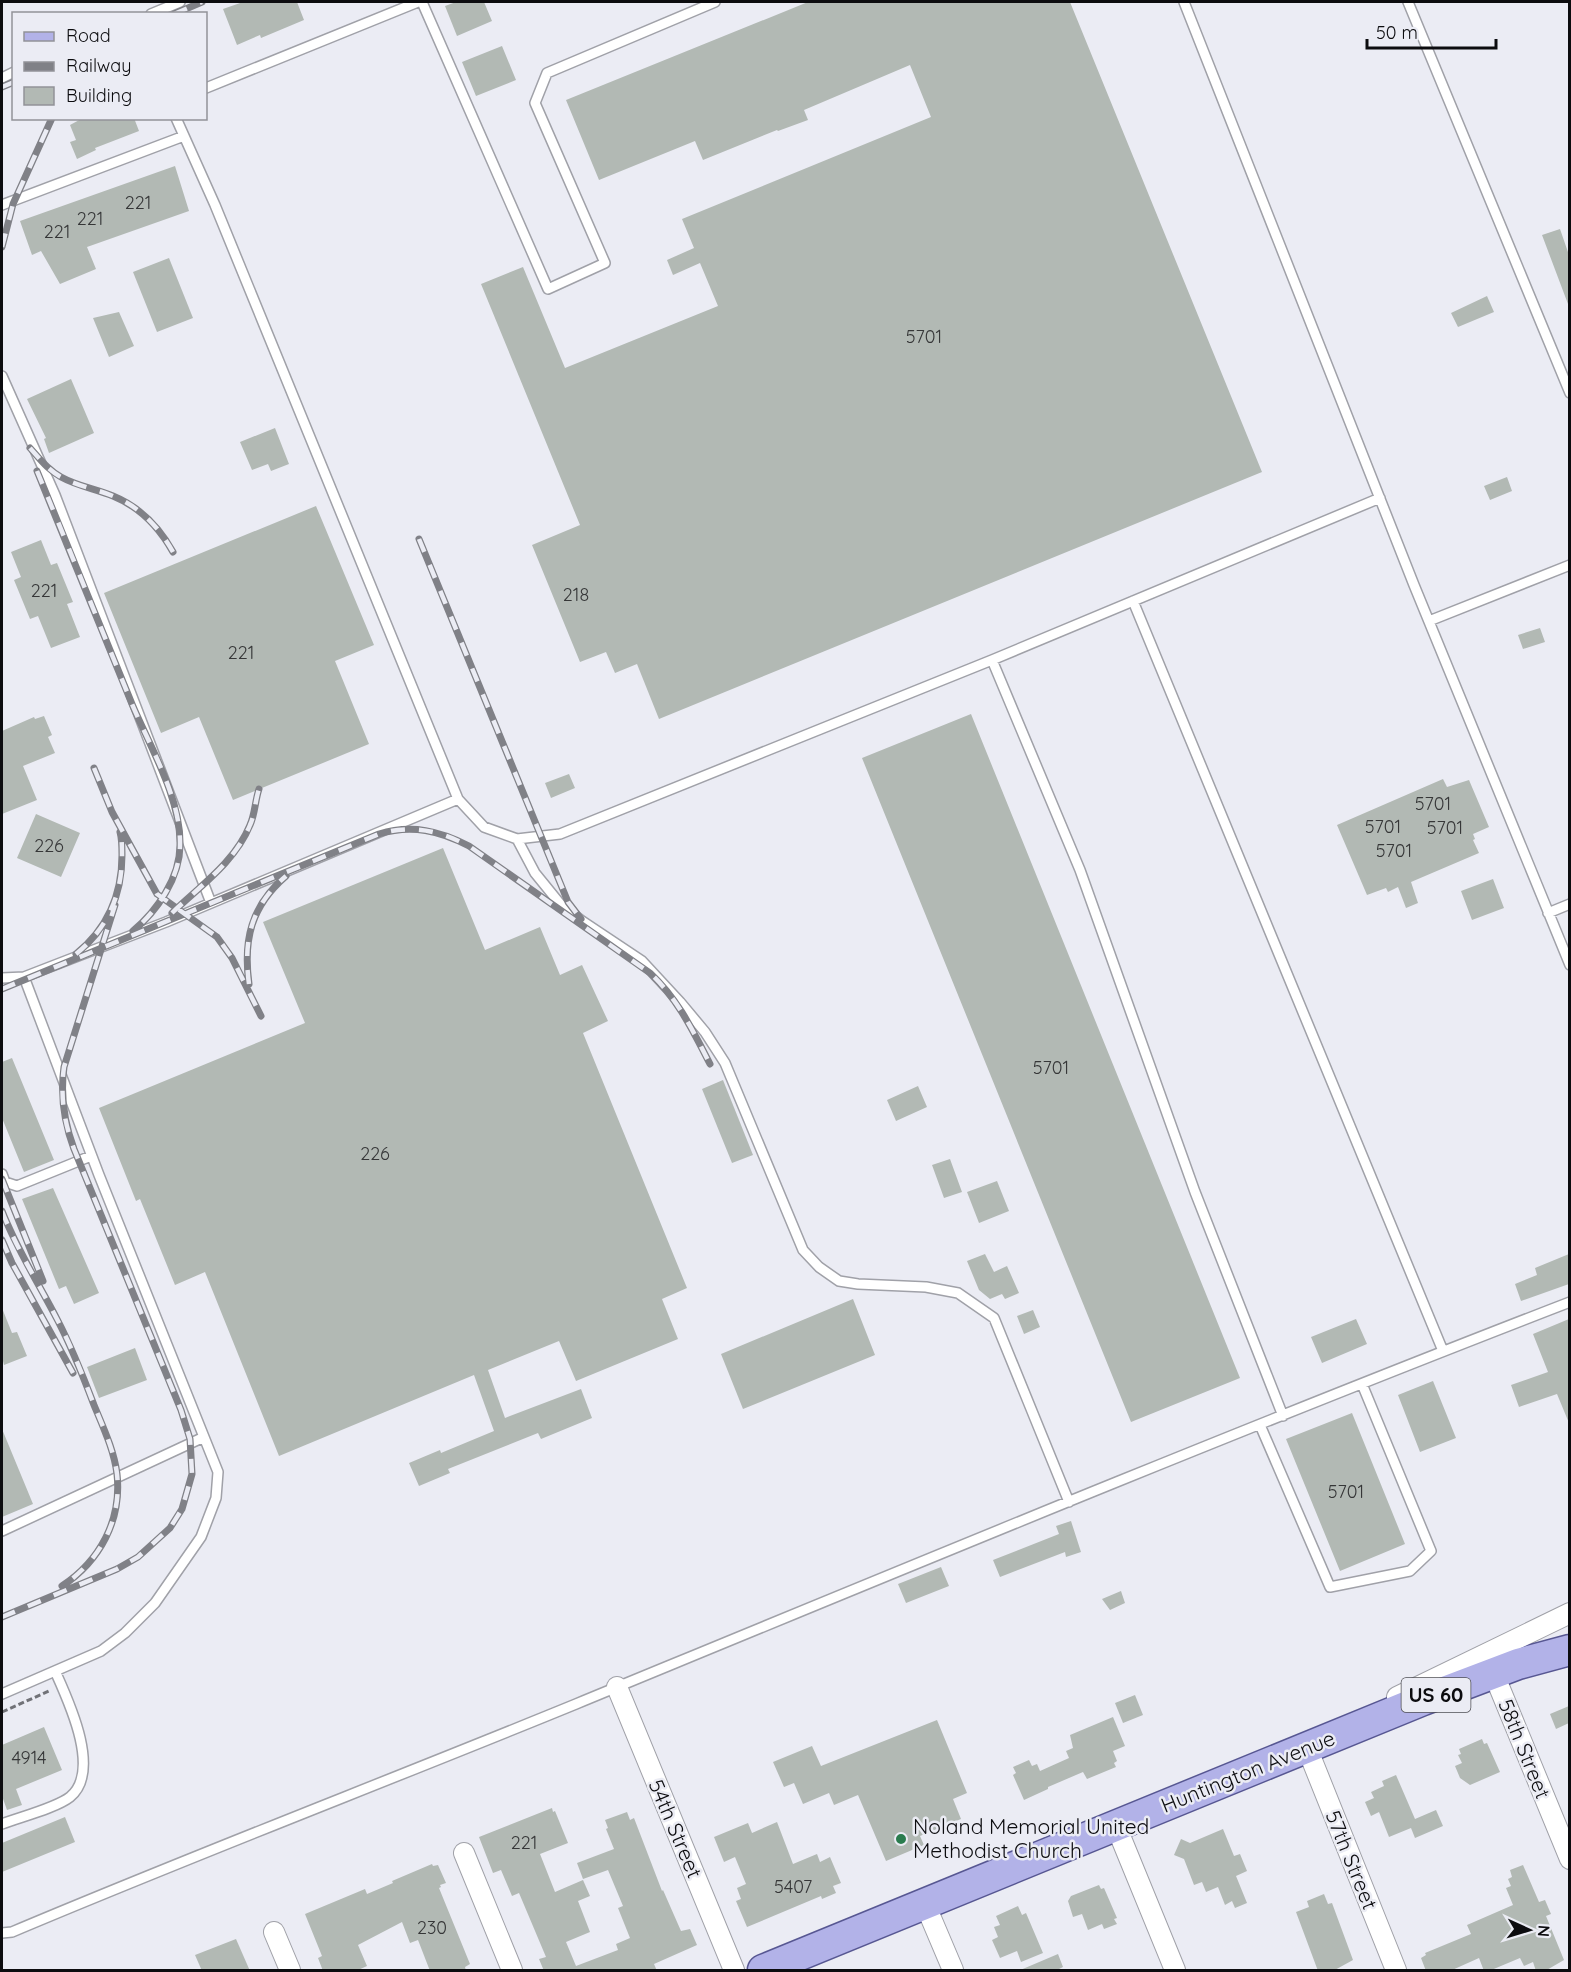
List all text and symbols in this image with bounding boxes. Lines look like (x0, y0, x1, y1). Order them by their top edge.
legend (12, 12, 207, 120)
scale bar (1367, 12, 1496, 50)
text: 50 m (1376, 21, 1418, 44)
text: Road (66, 24, 111, 47)
text: Railway (66, 54, 132, 77)
text: Building (66, 84, 132, 107)
house number: 221 (125, 191, 151, 214)
house number: 221 (77, 207, 103, 230)
house number: 221 (44, 220, 70, 243)
house number: 5701 (906, 325, 942, 348)
house number: 221 (31, 579, 57, 602)
house number: 218 (563, 583, 589, 606)
house number: 221 (228, 641, 254, 664)
house number: 5701 (1415, 792, 1451, 815)
house number: 5701 (1365, 815, 1401, 838)
house number: 5701 (1427, 816, 1463, 839)
house number: 226 (34, 834, 64, 857)
house number: 5701 (1376, 839, 1412, 862)
house number: 5701 (1033, 1056, 1069, 1079)
house number: 226 (360, 1142, 390, 1165)
house number: 5701 (1328, 1480, 1364, 1503)
road number: US 60 (1402, 1678, 1470, 1712)
street label: 58th Street (1493, 1695, 1557, 1802)
street label: Huntington Avenue (1157, 1724, 1338, 1818)
house number: 4914 (11, 1746, 47, 1769)
street label: 54th Street (644, 1775, 708, 1882)
street label: 57th Street (1320, 1806, 1384, 1913)
place label: Noland Memorial United Methodist Church (913, 1813, 1149, 1863)
house number: 221 (511, 1831, 537, 1854)
marker: Noland Memorial United Methodist Church (894, 1832, 908, 1846)
house number: 5407 (774, 1875, 812, 1898)
north arrow (1499, 1900, 1559, 1960)
house number: 230 (417, 1916, 447, 1939)
text: N (1534, 1924, 1554, 1938)

